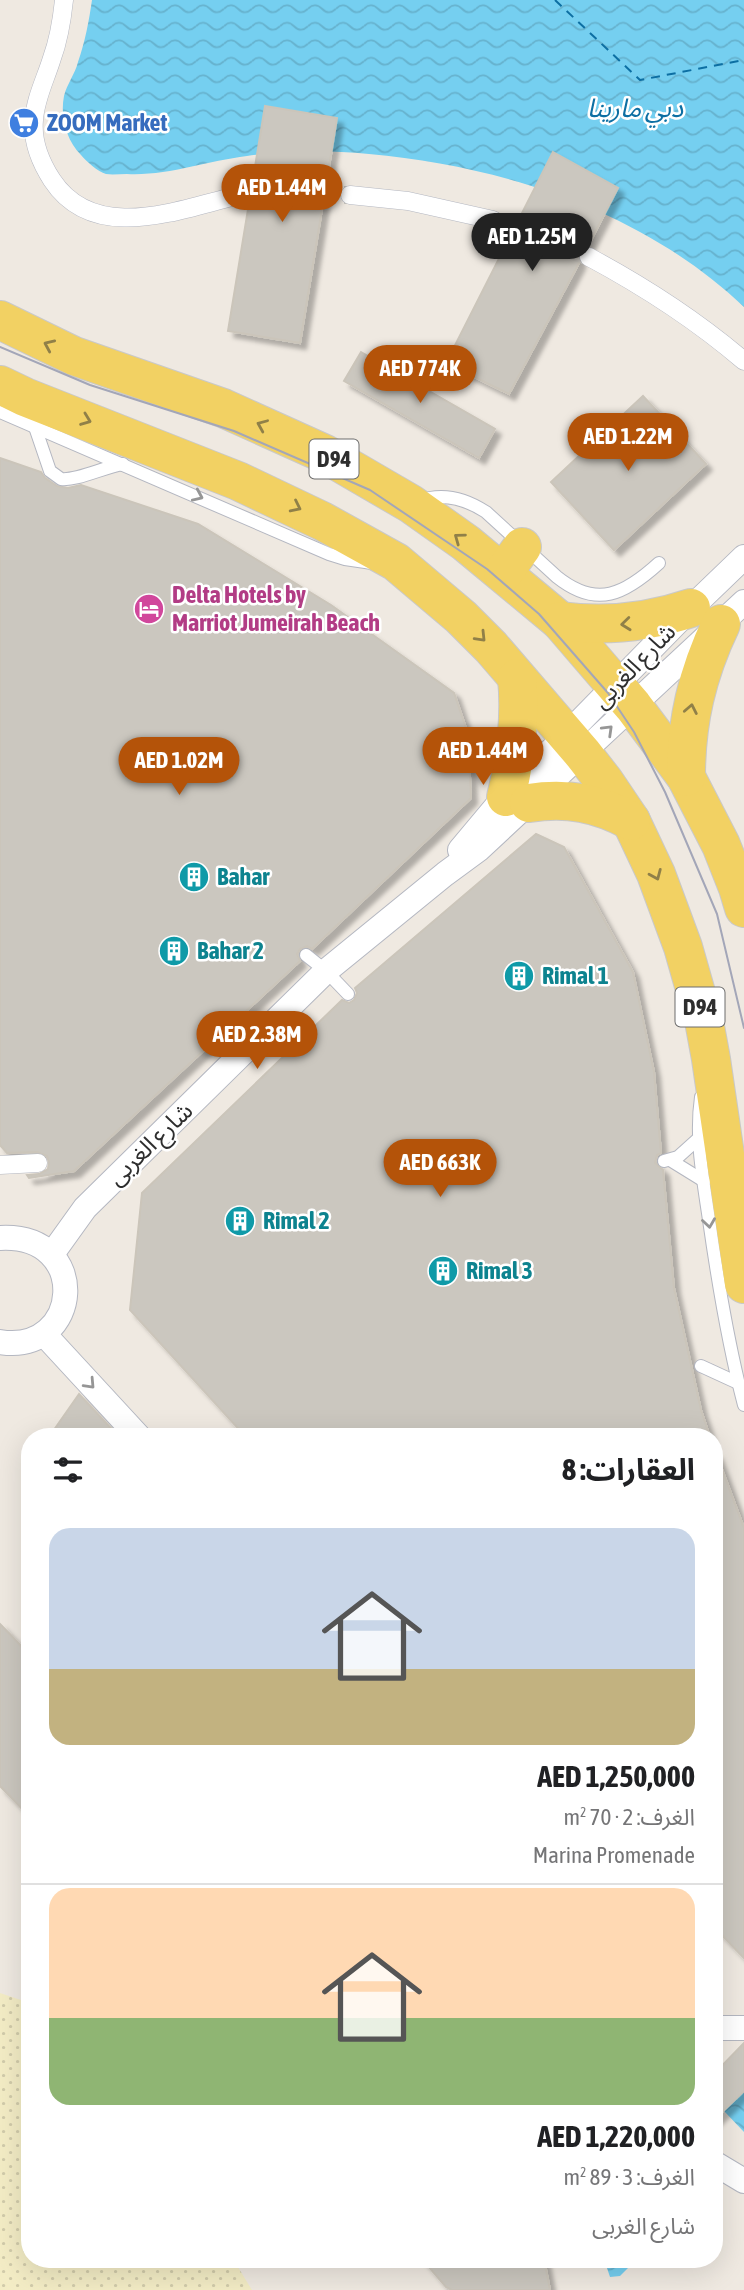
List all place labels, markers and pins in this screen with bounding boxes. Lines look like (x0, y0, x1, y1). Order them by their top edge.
supermarket icon: ZOOM Market (7, 106, 41, 140)
place label: ZOOM Market (47, 109, 167, 136)
pin: AED 1.44M (202, 164, 362, 224)
pin: AED 1.25M (452, 214, 612, 273)
pin: AED 774K (348, 346, 492, 405)
pin: AED 1.22M (548, 414, 708, 473)
place label: Delta Hotels by Marriot Jumeirah Beach (172, 581, 380, 636)
hotel icon: Delta Hotels by Marriot Jumeirah Beach (132, 592, 166, 626)
pin: AED 1.44M (403, 728, 563, 787)
pin: AED 1.02M (99, 738, 259, 797)
building icon: Bahar (177, 860, 211, 894)
place label: Bahar (217, 863, 270, 890)
building icon: Bahar 2 (157, 934, 191, 968)
place label: Bahar 2 (197, 937, 264, 964)
building icon: Rimal 1 (502, 959, 536, 993)
place label: Rimal 1 (542, 962, 609, 989)
pin: AED 2.38M (177, 1012, 337, 1071)
pin: AED 663K (368, 1140, 512, 1199)
building icon: Rimal 2 (223, 1204, 257, 1238)
place label: Rimal 2 (263, 1207, 330, 1234)
building icon: Rimal 3 (426, 1254, 460, 1288)
place label: Rimal 3 (466, 1257, 533, 1284)

